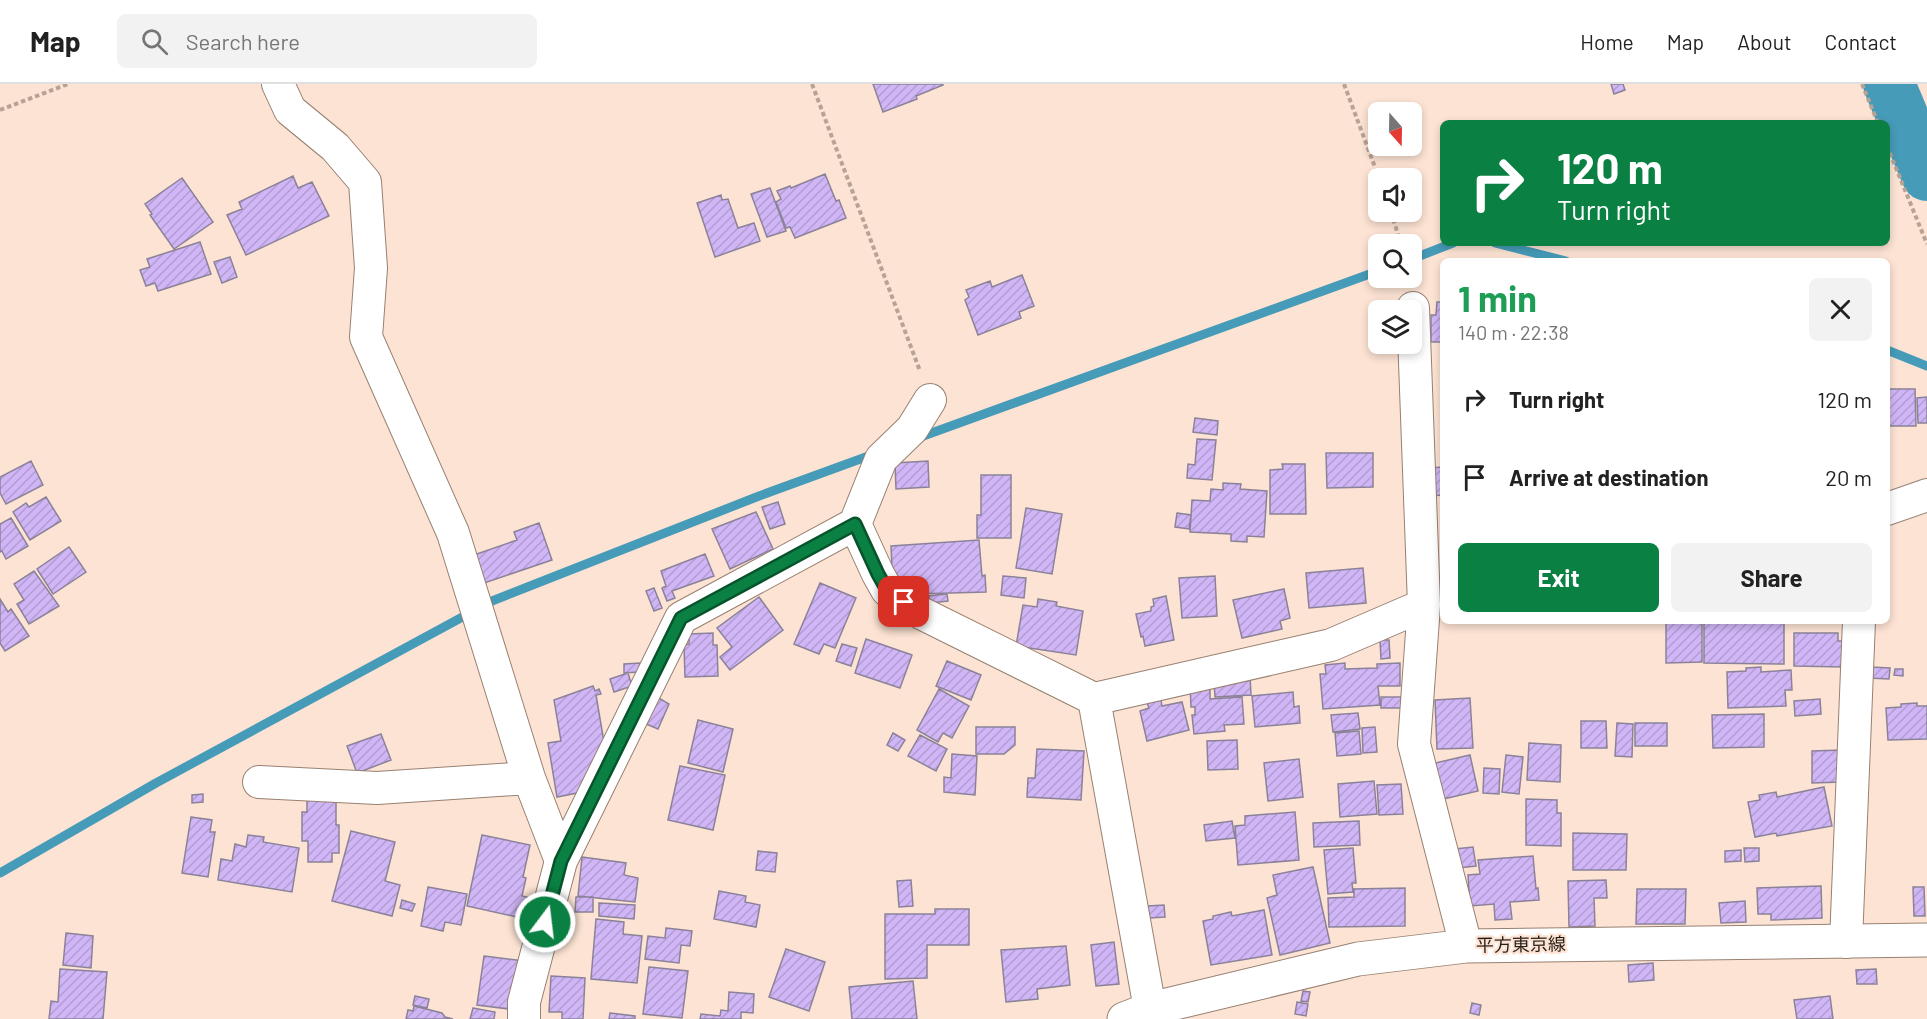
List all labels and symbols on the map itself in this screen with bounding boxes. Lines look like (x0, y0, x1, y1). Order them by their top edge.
north arrow (1368, 102, 1422, 156)
pin (878, 576, 929, 627)
position arrow (513, 890, 577, 954)
street label: 平方東京線 (1476, 932, 1566, 956)

